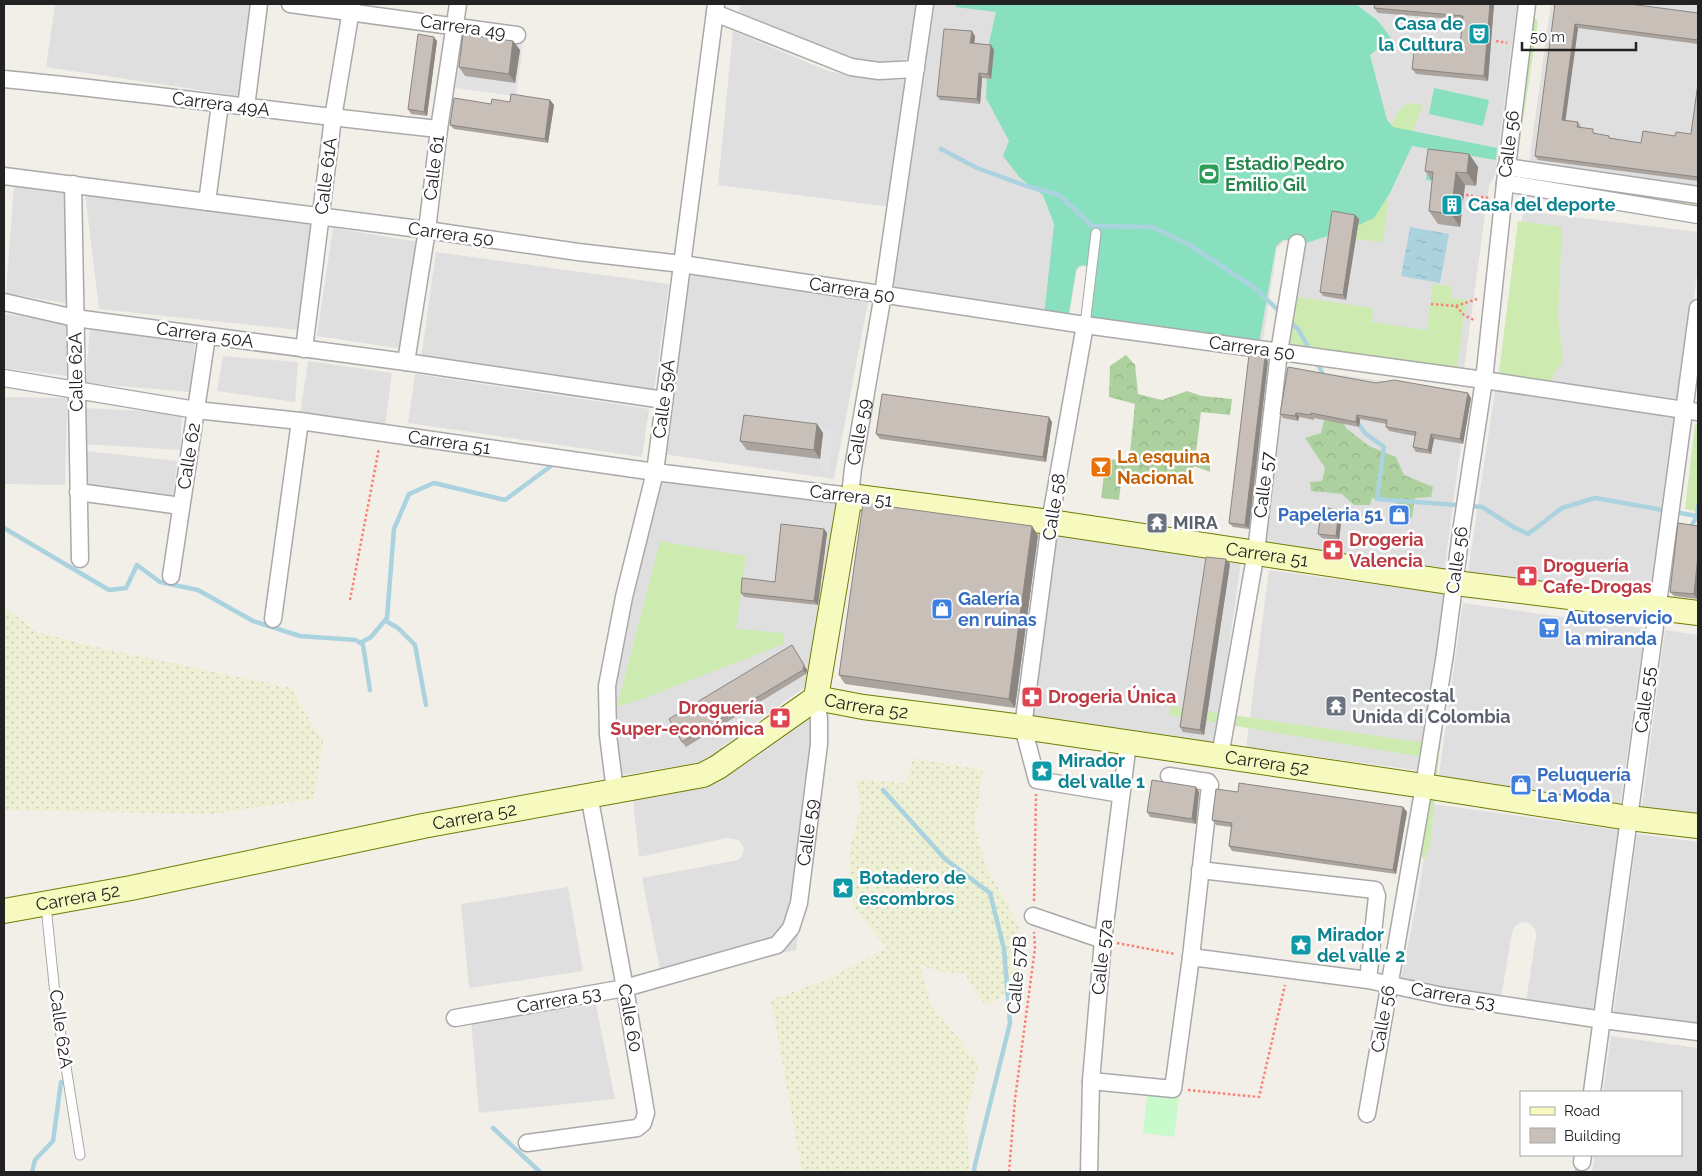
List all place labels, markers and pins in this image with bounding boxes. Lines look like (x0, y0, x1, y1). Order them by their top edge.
place label: Casa de la Cultura (1378, 13, 1463, 55)
theatre icon: Casa de la Cultura (1467, 22, 1491, 46)
place label: Estadio Pedro Emilio Gil (1225, 153, 1345, 195)
sports icon: Estadio Pedro Emilio Gil (1197, 162, 1221, 186)
building icon: Casa del deporte (1440, 193, 1464, 217)
place label: Casa del deporte (1468, 194, 1616, 215)
place label: La esquina Nacional (1117, 446, 1210, 488)
bar icon: La esquina Nacional (1089, 455, 1113, 479)
shop icon: Papeleria 51 (1387, 503, 1411, 527)
place label: Papeleria 51 (1278, 504, 1383, 525)
temple icon: MIRA (1145, 511, 1169, 535)
place label: MIRA (1173, 512, 1219, 533)
place label: Drogeria Valencia (1349, 529, 1424, 571)
pharmacy icon: Drogeria Valencia (1321, 538, 1345, 562)
place label: Droguería Cafe-Drogas (1543, 555, 1652, 597)
pharmacy icon: Droguería Cafe-Drogas (1515, 564, 1539, 588)
place label: Galería en ruinas (958, 588, 1037, 630)
shop icon: Galería en ruinas (930, 597, 954, 621)
place label: Autoservicio la miranda (1565, 607, 1673, 649)
supermarket icon: Autoservicio la miranda (1537, 616, 1561, 640)
pharmacy icon: Drogeria Única (1020, 685, 1044, 709)
place label: Drogeria Única (1048, 685, 1176, 707)
place label: Pentecostal Unida di Colombia (1352, 685, 1511, 727)
temple icon: Pentecostal Unida di Colombia (1324, 694, 1348, 718)
place label: Droguería Super-económica (610, 697, 764, 739)
pharmacy icon: Droguería Super-económica (768, 706, 792, 730)
place label: Mirador del valle 1 (1058, 750, 1145, 792)
place icon: Mirador del valle 1 (1030, 759, 1054, 783)
place label: Peluquería La Moda (1537, 764, 1631, 806)
shop icon: Peluquería La Moda (1509, 773, 1533, 797)
place label: Botadero de escombros (859, 867, 966, 909)
place icon: Botadero de escombros (831, 876, 855, 900)
place label: Mirador del valle 2 (1317, 924, 1405, 966)
place icon: Mirador del valle 2 (1289, 933, 1313, 957)

